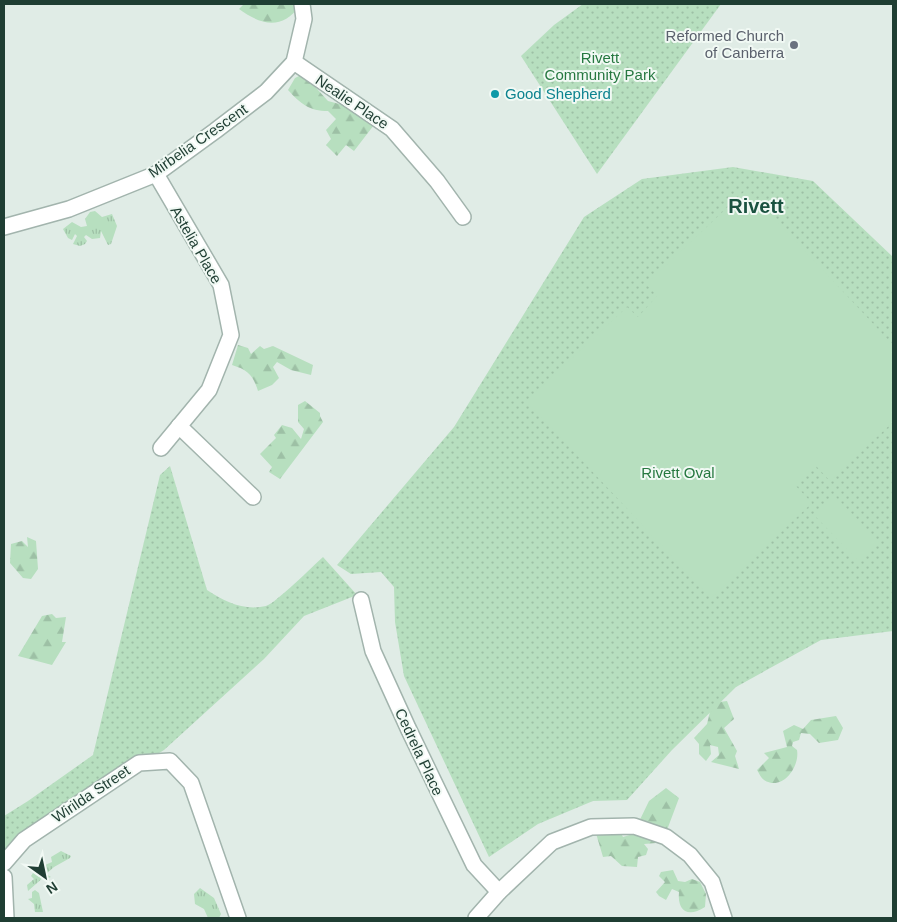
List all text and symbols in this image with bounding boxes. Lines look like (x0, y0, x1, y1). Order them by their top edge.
place label: Reformed Church of Canberra (666, 27, 785, 61)
marker: Reformed Church of Canberra (788, 39, 800, 51)
park label: Rivett Community Park (545, 49, 656, 83)
street label: Nealie Place (313, 71, 392, 132)
place label: Good Shepherd (505, 85, 611, 102)
marker: Good Shepherd (489, 88, 501, 100)
street label: Mirbelia Crescent (145, 100, 251, 181)
district label: Rivett (728, 195, 784, 217)
street label: Astelia Place (167, 203, 225, 287)
park label: Rivett Oval (641, 464, 715, 481)
street label: Cedrela Place (392, 706, 447, 798)
street label: Wirilda Street (49, 761, 133, 826)
north arrow (20, 852, 70, 902)
text: N (43, 878, 61, 897)

